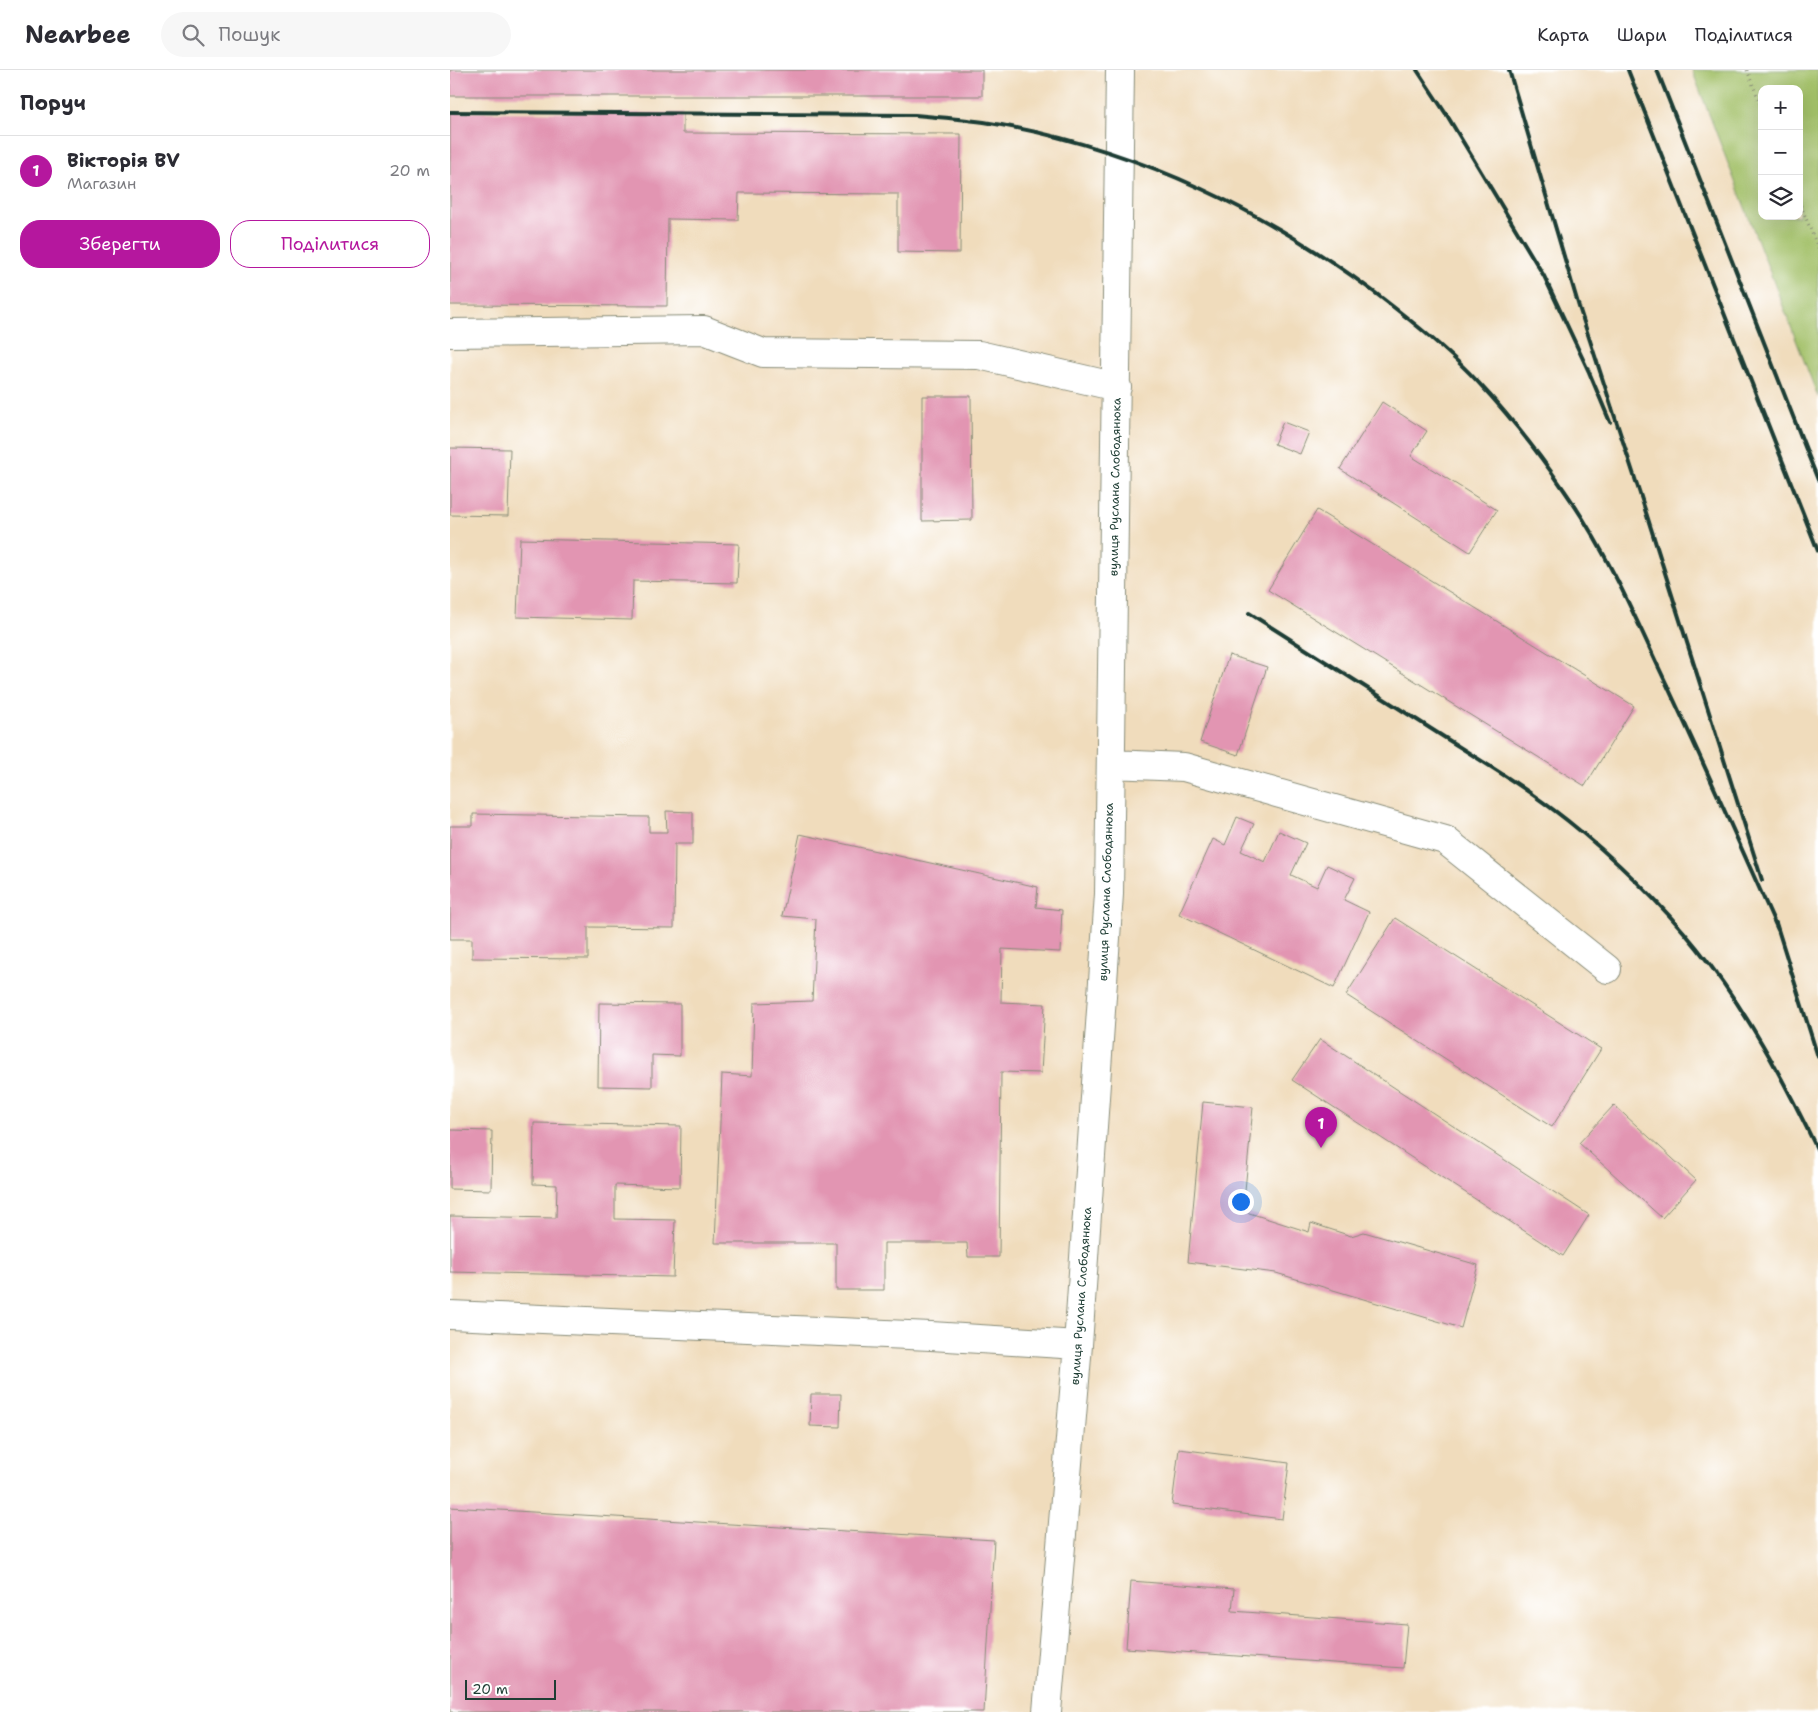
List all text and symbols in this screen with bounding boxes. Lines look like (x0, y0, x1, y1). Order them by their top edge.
search box (161, 12, 511, 57)
text: Nearbee (25, 19, 131, 51)
icon: search (179, 21, 207, 49)
text: Пошук (219, 22, 280, 47)
text: Карта (1537, 23, 1589, 47)
text: Шари (1617, 23, 1667, 47)
text: Поділитися (1695, 23, 1793, 47)
map controls (1758, 85, 1803, 220)
button: + (1758, 85, 1803, 130)
text: Поруч (20, 89, 86, 117)
button: − (1758, 130, 1803, 175)
text: Вікторія BV (67, 148, 180, 173)
text: 1 (32, 160, 40, 181)
text: 20 m (389, 160, 430, 181)
text: Магазин (67, 173, 136, 194)
button: layers (1758, 175, 1803, 220)
button: Зберегти (20, 220, 220, 268)
button: Поділитися (230, 220, 430, 268)
street label: вулиця Руслана Слободянюка (1105, 397, 1125, 576)
street label: вулиця Руслана Слободянюка (1095, 802, 1117, 981)
pin: 1 (1305, 1107, 1337, 1148)
your location (1228, 1189, 1254, 1215)
street label: вулиця Руслана Слободянюка (1067, 1206, 1095, 1386)
scale bar (465, 1677, 556, 1700)
text: 20 m (472, 1680, 508, 1698)

